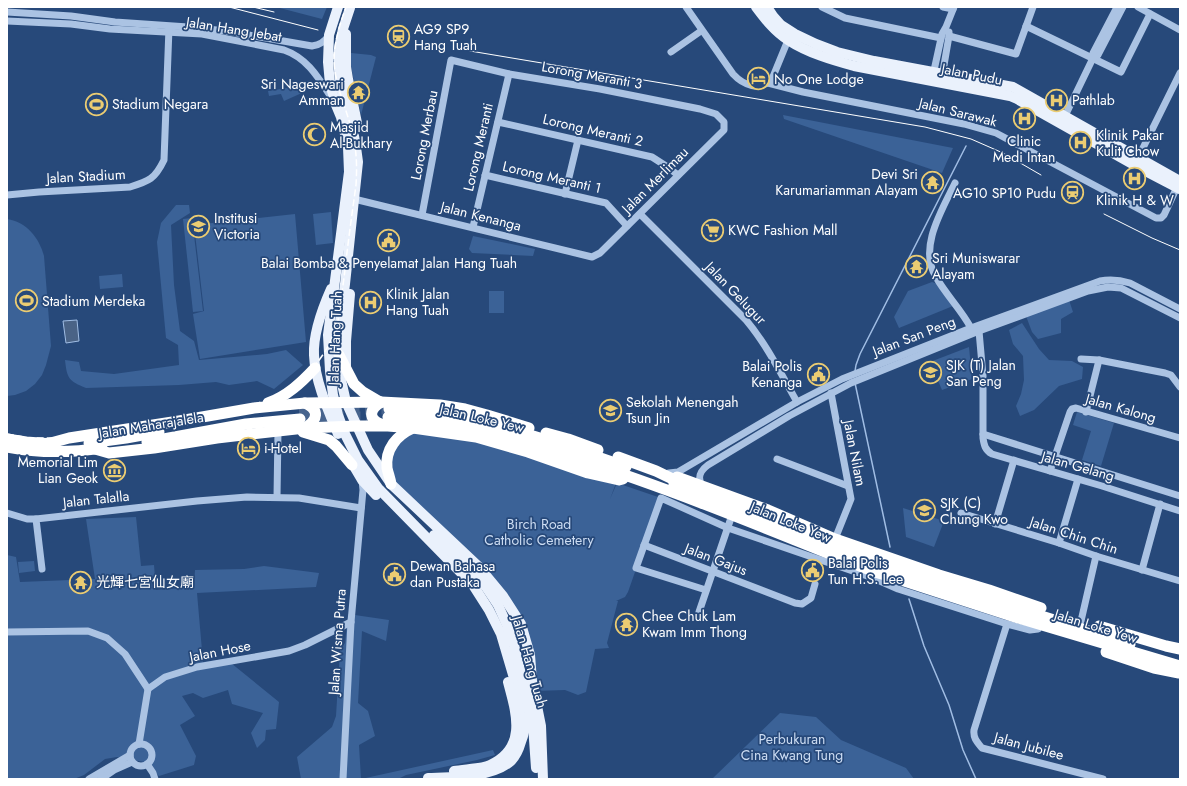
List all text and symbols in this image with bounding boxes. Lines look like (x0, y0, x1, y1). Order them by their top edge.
street label: Jalan Hang Jebat (183, 11, 284, 47)
place label: AG9 SP9 Hang Tuah (414, 19, 477, 55)
station icon: AG9 SP9 Hang Tuah (385, 24, 411, 50)
street label: Lorong Meranti 3 (540, 56, 644, 94)
street label: Jalan Pudu (938, 58, 1004, 90)
hotel icon: No One Lodge (745, 66, 771, 92)
place label: No One Lodge (774, 69, 864, 89)
place label: Sri Nageswari Amman (261, 74, 344, 110)
temple icon: Sri Nageswari Amman (346, 79, 372, 105)
hospital icon: Pathlab (1043, 87, 1069, 113)
street label: Lorong Merbau (405, 88, 443, 182)
place label: Pathlab (1072, 90, 1115, 110)
sports icon: Stadium Negara (83, 91, 109, 117)
street label: Jalan Sarawak (915, 92, 1000, 132)
place label: Stadium Negara (112, 94, 208, 114)
street label: Lorong Meranti (458, 101, 498, 193)
hospital icon: Clinic Medi Intan (1011, 106, 1037, 132)
street label: Lorong Meranti 2 (541, 109, 645, 151)
place label: Masjid Al-Bukhary (330, 117, 393, 153)
mosque icon: Masjid Al-Bukhary (302, 122, 328, 148)
place label: Klinik Pakar Kulit Chow (1096, 125, 1164, 161)
hospital icon: Klinik Pakar Kulit Chow (1067, 130, 1093, 156)
place label: Clinic Medi Intan (993, 131, 1055, 167)
street label: Jalan Merlimau (616, 142, 693, 219)
street label: Lorong Meranti 1 (501, 156, 603, 198)
street label: Jalan Stadium (44, 164, 126, 188)
place label: Devi Sri Karumariamman Alayam (775, 164, 918, 200)
hospital icon: Klinik H & W (1122, 165, 1148, 191)
temple icon: Devi Sri Karumariamman Alayam (920, 169, 946, 195)
station icon: AG10 SP10 Pudu (1059, 180, 1085, 206)
place label: AG10 SP10 Pudu (953, 183, 1056, 203)
place label: Klinik H & W (1096, 190, 1174, 210)
street label: Jalan Kenanga (437, 196, 523, 236)
place label: Institusi Victoria (214, 208, 260, 244)
school or university icon: Institusi Victoria (186, 213, 212, 239)
supermarket icon: KWC Fashion Mall (700, 217, 726, 243)
place label: KWC Fashion Mall (728, 220, 837, 240)
public building icon: Balai Bomba & Penyelamat Jalan Hang Tuah (376, 228, 402, 254)
place label: Sri Muniswarar Alayam (932, 248, 1020, 284)
place label: Balai Bomba & Penyelamat Jalan Hang Tuah (261, 253, 517, 273)
temple icon: Sri Muniswarar Alayam (904, 253, 930, 279)
street label: Jalan Gelugur (700, 256, 771, 329)
place label: Klinik Jalan Hang Tuah (386, 284, 450, 320)
sports icon: Stadium Merdeka (14, 288, 40, 314)
hospital icon: Klinik Jalan Hang Tuah (357, 289, 383, 315)
street label: Jalan Hang Tuah (323, 290, 347, 388)
place label: Stadium Merdeka (42, 291, 145, 311)
street label: Jalan San Peng (868, 311, 958, 362)
place label: SJK (T) Jalan San Peng (946, 355, 1016, 391)
place label: Balai Polis Kenanga (742, 356, 802, 392)
school or university icon: SJK (T) Jalan San Peng (918, 360, 944, 386)
public building icon: Balai Polis Kenanga (805, 361, 831, 387)
street label: Jalan Kalong (1082, 388, 1159, 428)
place label: Sekolah Menengah Tsun Jin (626, 392, 739, 428)
school or university icon: Sekolah Menengah Tsun Jin (597, 397, 623, 423)
street label: Jalan Loke Yew (436, 398, 527, 438)
street label: Jalan Maharajalela (95, 407, 205, 443)
street label: Jalan Nilam (838, 416, 871, 488)
hotel icon: i-Hotel (236, 435, 262, 461)
place label: i-Hotel (264, 438, 302, 458)
street label: Jalan Gelang (1037, 446, 1117, 486)
place label: Memorial Lim Lian Geok (17, 452, 99, 488)
museum icon: Memorial Lim Lian Geok (101, 457, 127, 483)
street label: Jalan Talalla (60, 486, 130, 513)
place label: SJK (C) Chung Kwo (940, 493, 1008, 529)
street label: Jalan Loke Yew (746, 496, 835, 548)
school or university icon: SJK (C) Chung Kwo (911, 498, 937, 524)
street label: Jalan Chin Chin (1025, 511, 1121, 559)
park label: Birch Road Catholic Cemetery (484, 514, 594, 550)
street label: Jalan Gajus (680, 537, 751, 580)
place label: Balai Polis Tun H.S. Lee (828, 553, 903, 589)
place label: Dewan Bahasa dan Pustaka (410, 556, 495, 592)
public building icon: Balai Polis Tun H.S. Lee (799, 558, 825, 584)
public building icon: Dewan Bahasa dan Pustaka (381, 561, 407, 587)
temple icon: 光輝七宮仙女廟 (67, 569, 93, 595)
place label: 光輝七宮仙女廟 (96, 572, 194, 592)
street label: Jalan Wisma Putra (323, 588, 351, 698)
street label: Jalan Loke Yew (1050, 603, 1140, 648)
place label: Chee Chuk Lam Kwam Imm Thong (642, 606, 747, 642)
temple icon: Chee Chuk Lam Kwam Imm Thong (613, 611, 639, 637)
street label: Jalan Hang Tuah (507, 612, 553, 710)
street label: Jalan Hose (186, 635, 252, 667)
street label: Jalan Jubilee (990, 727, 1066, 765)
park label: Perbukuran Cina Kwang Tung (741, 729, 843, 765)

